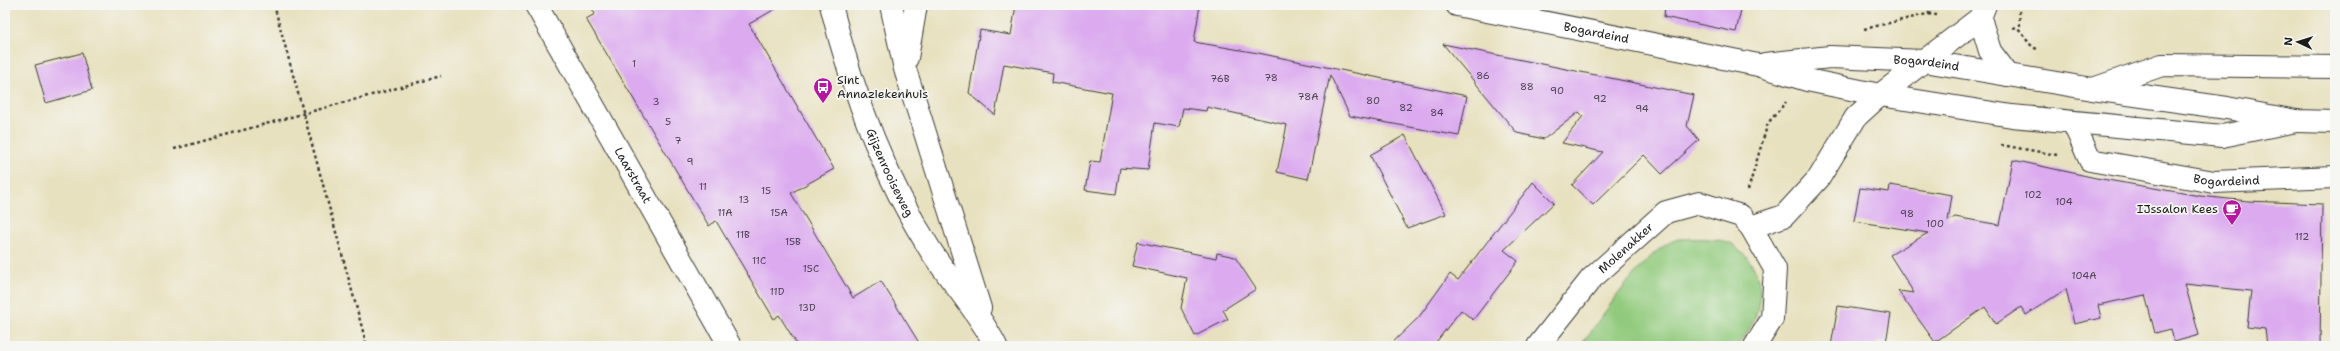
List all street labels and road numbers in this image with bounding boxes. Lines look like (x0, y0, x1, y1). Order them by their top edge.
street label: Bogardeind (1562, 18, 1631, 47)
street label: Bogardeind (1893, 52, 1961, 75)
street label: Gijzenrooiseweg (862, 126, 917, 220)
street label: Laarstraat (611, 144, 655, 206)
street label: Bogardeind (2192, 170, 2260, 190)
street label: Molenakker (1595, 219, 1657, 277)

